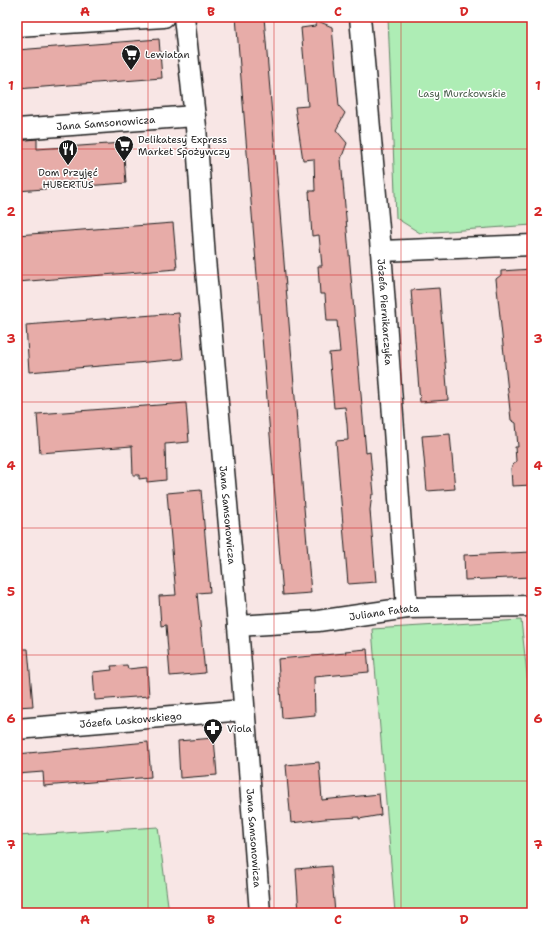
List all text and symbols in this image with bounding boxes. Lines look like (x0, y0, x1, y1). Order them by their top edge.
text: A (80, 3, 90, 20)
text: B (207, 3, 215, 20)
text: C (334, 3, 342, 20)
text: D (459, 3, 469, 20)
supermarket icon: Lewiatan (120, 43, 142, 71)
place label: Lewiatan (145, 48, 190, 61)
text: 1 (8, 77, 14, 94)
text: 1 (535, 77, 541, 94)
park label: Lasy Murckowskie (418, 87, 506, 100)
street label: Jana Samsonowicza (56, 112, 157, 133)
place label: Delikatesy Express Market Spożywczy (138, 133, 230, 158)
supermarket icon: Delikatesy Express Market Spożywczy (113, 134, 135, 162)
restaurant icon: Dom Przyjęć HUBERTUS (57, 138, 79, 166)
place label: Dom Przyjęć HUBERTUS (38, 166, 98, 191)
text: 2 (6, 203, 16, 220)
text: 2 (533, 203, 543, 220)
street label: Józefa Piernikarczyka (375, 258, 396, 366)
text: 3 (6, 330, 16, 347)
text: 3 (533, 330, 543, 347)
text: 4 (6, 457, 16, 474)
text: 4 (533, 457, 543, 474)
street label: Jana Samsonowicza (217, 465, 239, 566)
text: 5 (7, 583, 15, 600)
text: 5 (534, 583, 542, 600)
street label: Juliana Fałata (348, 601, 420, 623)
street label: Józefa Laskowskiego (79, 709, 182, 730)
text: 6 (6, 710, 16, 727)
text: 6 (533, 710, 543, 727)
pharmacy icon: Viola (202, 717, 224, 745)
place label: Viola (227, 722, 252, 735)
street label: Jana Samsonowicza (244, 788, 265, 889)
text: 7 (6, 836, 16, 853)
text: 7 (533, 836, 543, 853)
text: A (80, 911, 90, 928)
text: B (207, 911, 215, 928)
text: C (334, 911, 342, 928)
text: D (459, 911, 469, 928)

